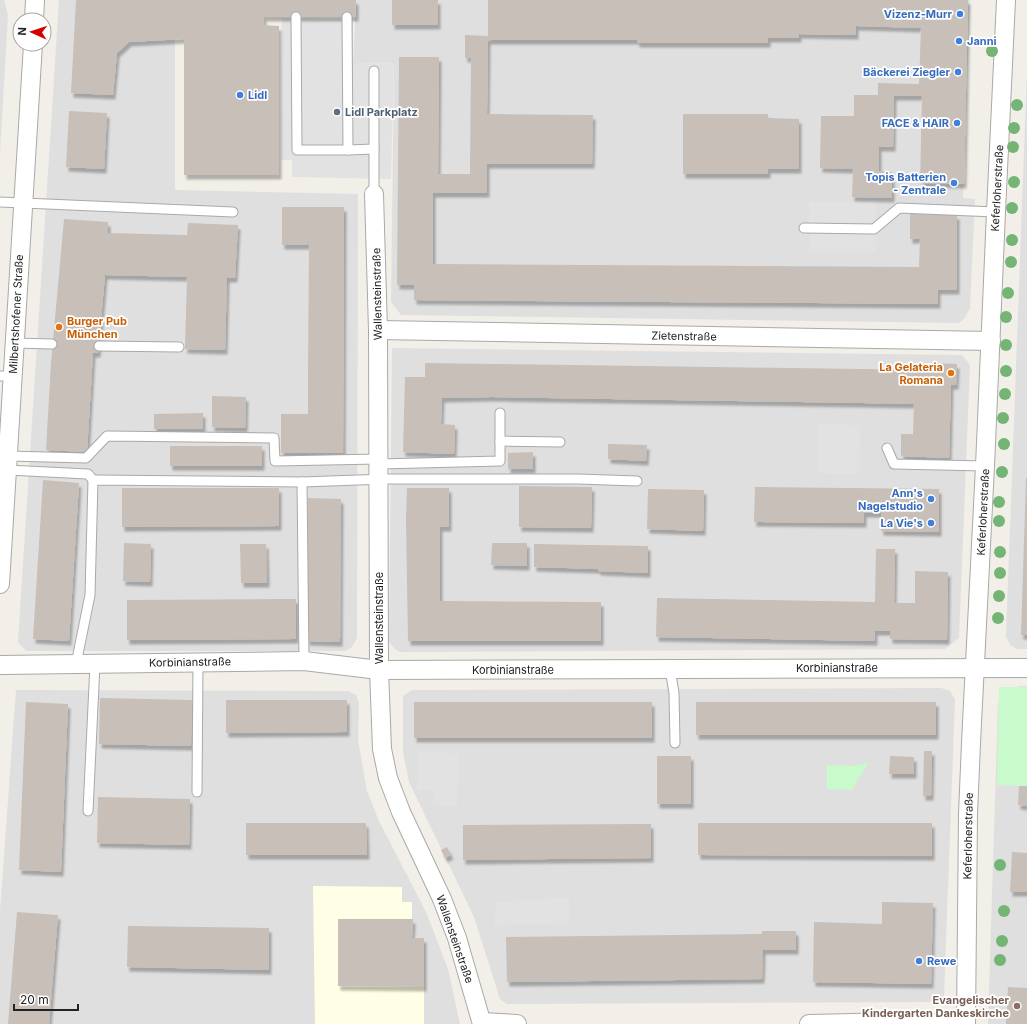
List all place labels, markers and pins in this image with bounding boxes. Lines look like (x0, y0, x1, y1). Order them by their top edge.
place label: Vizenz-Murr (884, 7, 953, 21)
marker: Vizenz-Murr (955, 9, 965, 19)
place label: Janni (967, 34, 997, 48)
marker: Janni (954, 36, 964, 46)
place label: Bäckerei Ziegler (863, 65, 951, 79)
marker: Bäckerei Ziegler (953, 67, 963, 77)
place label: Lidl (248, 88, 267, 102)
marker: Lidl (235, 90, 245, 100)
place label: Lidl Parkplatz (345, 105, 418, 119)
marker: Lidl Parkplatz (332, 107, 342, 117)
place label: FACE & HAIR (882, 116, 949, 130)
marker: FACE & HAIR (952, 118, 962, 128)
place label: Topis Batterien - Zentrale (865, 170, 946, 197)
marker: Topis Batterien - Zentrale (949, 178, 959, 188)
place label: Burger Pub München (67, 314, 127, 341)
marker: Burger Pub München (54, 322, 64, 332)
place label: La Gelateria Romana (879, 360, 943, 387)
marker: La Gelateria Romana (946, 368, 956, 378)
place label: Ann's Nagelstudio (858, 486, 923, 513)
marker: Ann's Nagelstudio (926, 494, 936, 504)
place label: La Vie's (880, 516, 923, 530)
marker: La Vie's (926, 518, 936, 528)
place label: Rewe (927, 954, 957, 968)
marker: Rewe (914, 956, 924, 966)
place label: Evangelischer Kindergarten Dankeskirche (862, 993, 1010, 1020)
marker: Evangelischer Kindergarten Dankeskirche (1012, 1001, 1022, 1011)

